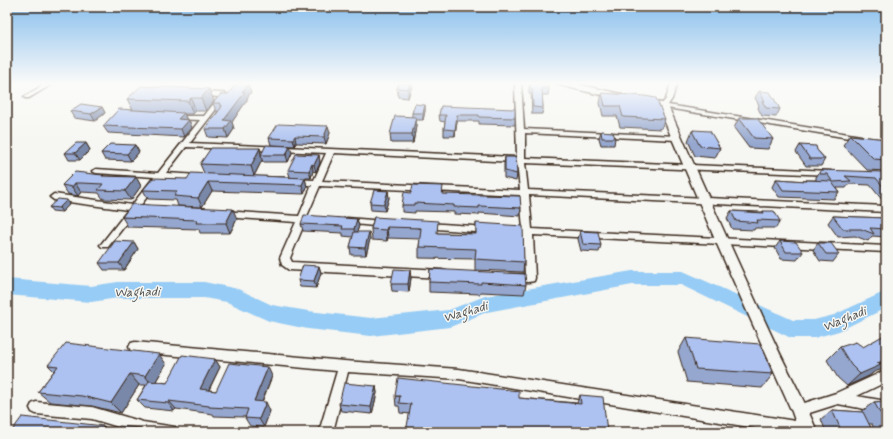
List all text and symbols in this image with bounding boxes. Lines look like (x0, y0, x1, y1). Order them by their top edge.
water label: Waghadi (114, 284, 162, 303)
water label: Waghadi (441, 297, 492, 329)
water label: Waghadi (820, 302, 872, 338)

